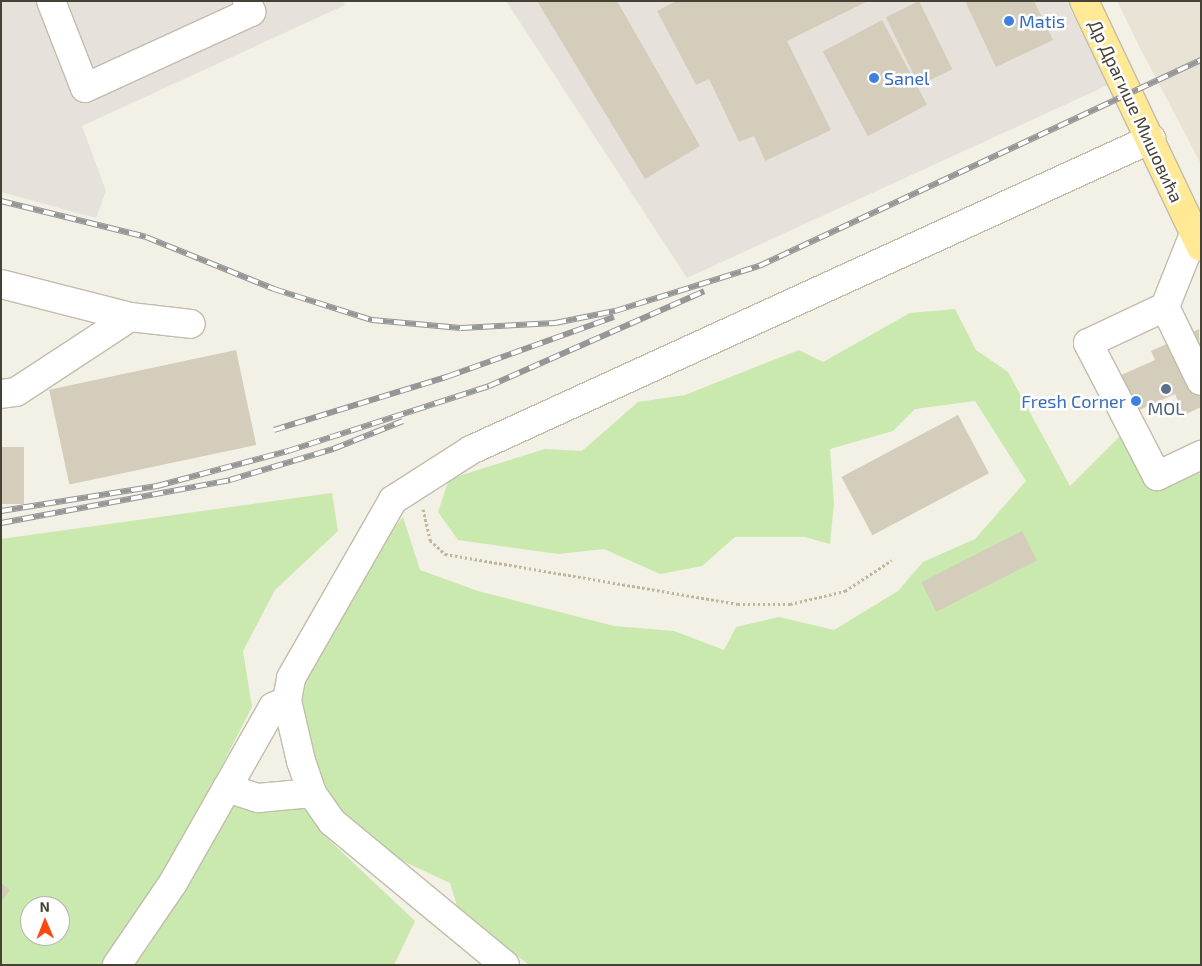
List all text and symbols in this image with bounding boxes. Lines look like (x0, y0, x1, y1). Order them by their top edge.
place label: Matis (1019, 10, 1065, 32)
marker: Matis (1003, 15, 1015, 27)
street label: Др Драгише Мишовића (1084, 16, 1188, 206)
place label: Sanel (884, 67, 929, 89)
marker: Sanel (868, 72, 880, 84)
marker: MOL (1160, 383, 1172, 395)
place label: Fresh Corner (1021, 390, 1126, 412)
marker: Fresh Corner (1130, 395, 1142, 407)
place label: MOL (1147, 397, 1185, 419)
north arrow (20, 896, 70, 946)
text: N (40, 898, 50, 915)

